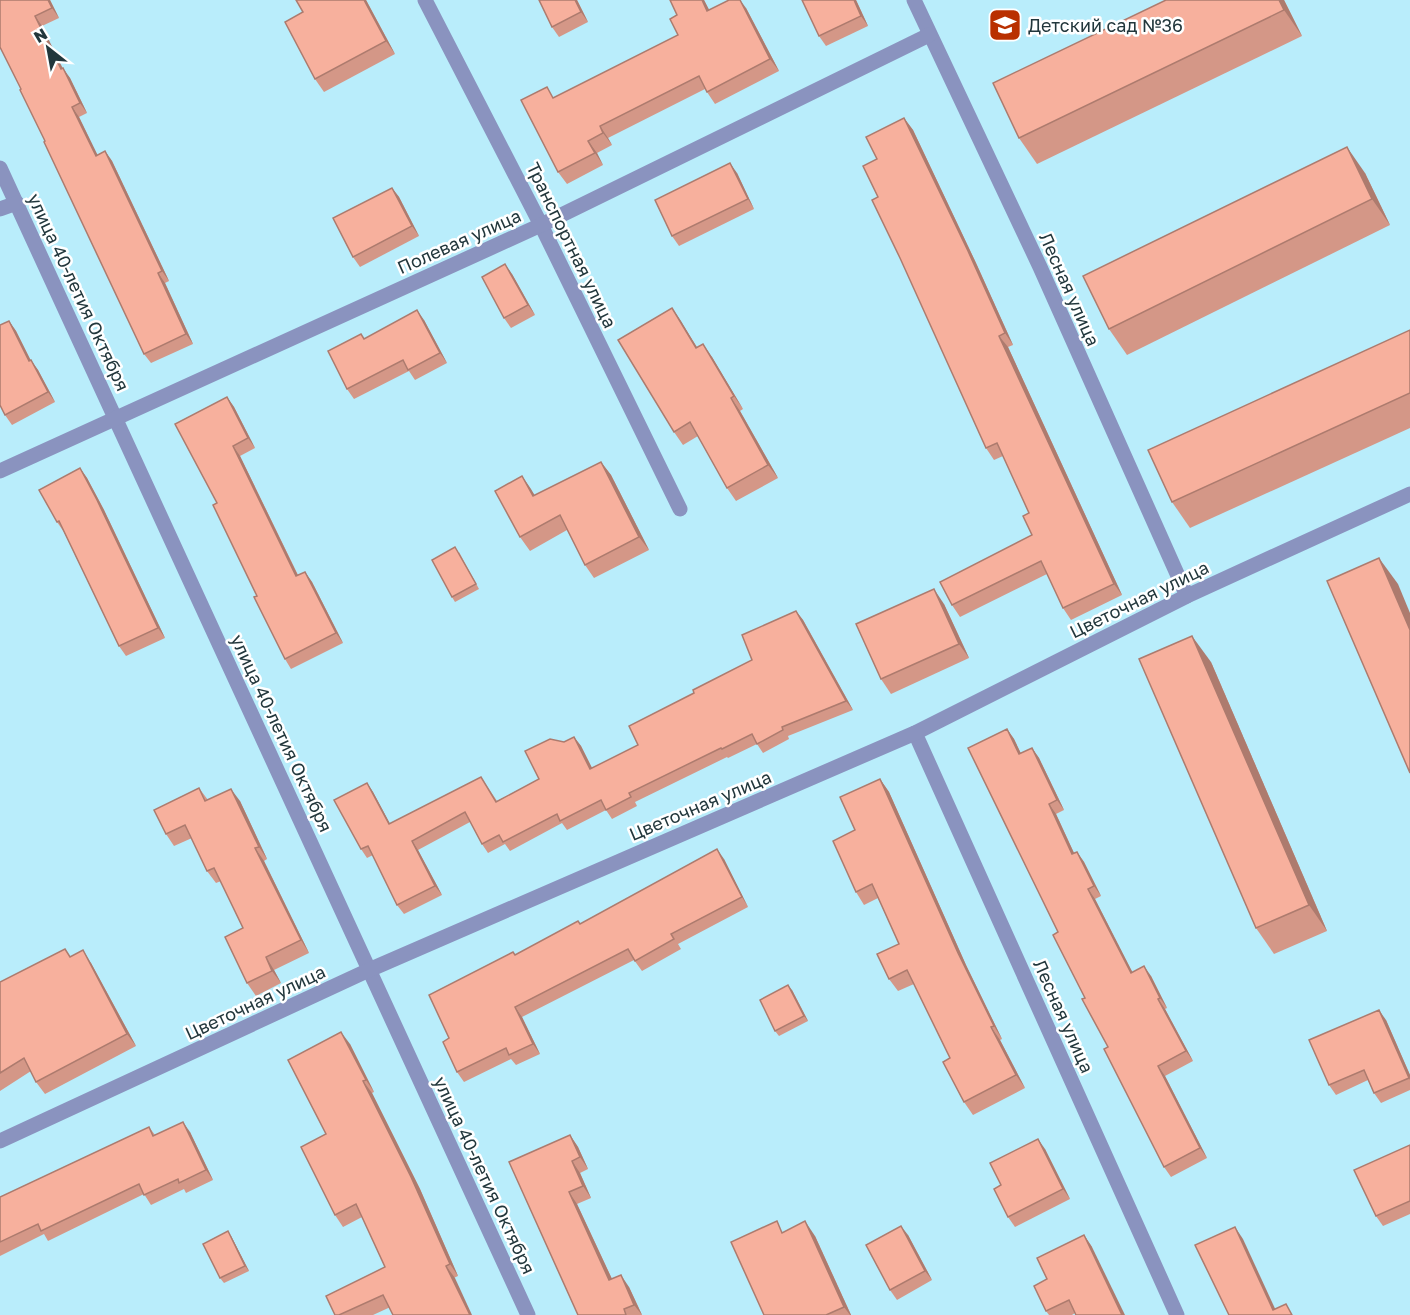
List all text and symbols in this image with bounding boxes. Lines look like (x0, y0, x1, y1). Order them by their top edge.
school or university icon: Детский сад №36 (987, 7, 1023, 43)
place label: Детский сад №36 (1028, 14, 1183, 36)
north arrow (18, 18, 78, 78)
text: N (30, 23, 51, 47)
street label: Транспортная улица (522, 159, 622, 331)
street label: улица 40-летия Октября (24, 190, 134, 394)
street label: Полевая улица (394, 204, 524, 278)
street label: Лесная улица (1035, 229, 1105, 349)
street label: Цветочная улица (1066, 556, 1212, 642)
street label: улица 40-летия Октября (227, 631, 337, 835)
street label: Цветочная улица (626, 765, 774, 845)
street label: Лесная улица (1029, 956, 1099, 1076)
street label: Цветочная улица (181, 960, 329, 1044)
street label: улица 40-летия Октября (430, 1073, 540, 1277)

